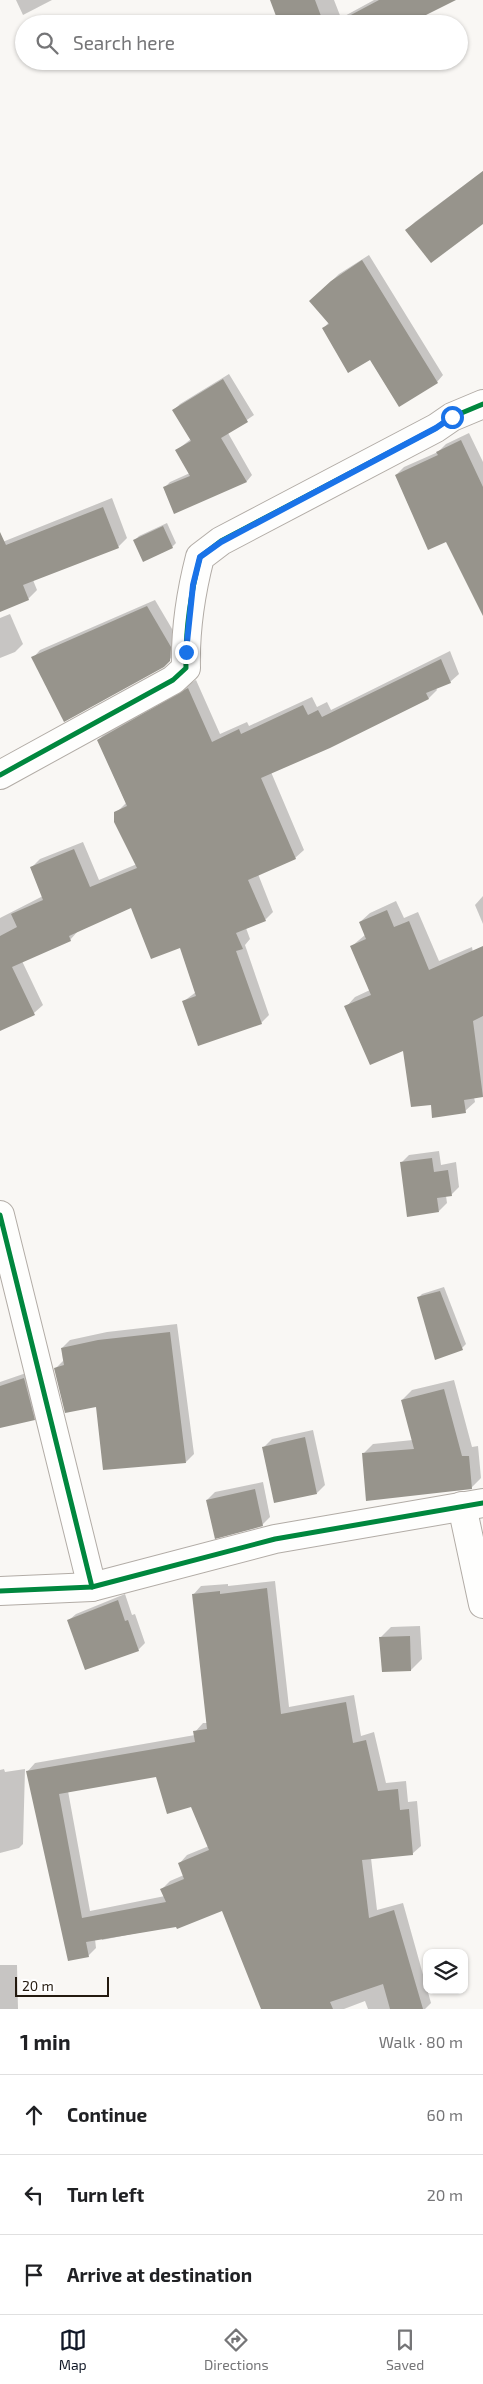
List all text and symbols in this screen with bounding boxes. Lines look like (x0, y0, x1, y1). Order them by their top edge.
search box (15, 15, 468, 70)
icon: search (33, 29, 61, 57)
text: Search here (73, 31, 175, 54)
route start (441, 406, 464, 429)
route end (175, 641, 198, 664)
map controls (423, 1949, 468, 1994)
button: layers (423, 1949, 468, 1994)
scale bar (15, 1974, 109, 1997)
text: 20 m (22, 1977, 54, 1994)
text: 1 min (20, 2029, 71, 2054)
text: Walk · 80 m (379, 2032, 463, 2051)
icon: ahead (20, 2101, 48, 2129)
text: Continue (67, 2103, 147, 2126)
text: 60 m (427, 2105, 463, 2124)
icon: left (20, 2181, 48, 2209)
text: Turn left (67, 2183, 144, 2206)
text: 20 m (427, 2185, 463, 2204)
icon: arrive (20, 2261, 48, 2289)
text: Arrive at destination (67, 2263, 252, 2286)
tab: Map (59, 2326, 87, 2373)
tab: Directions (204, 2326, 269, 2373)
tab: Saved (386, 2326, 424, 2373)

